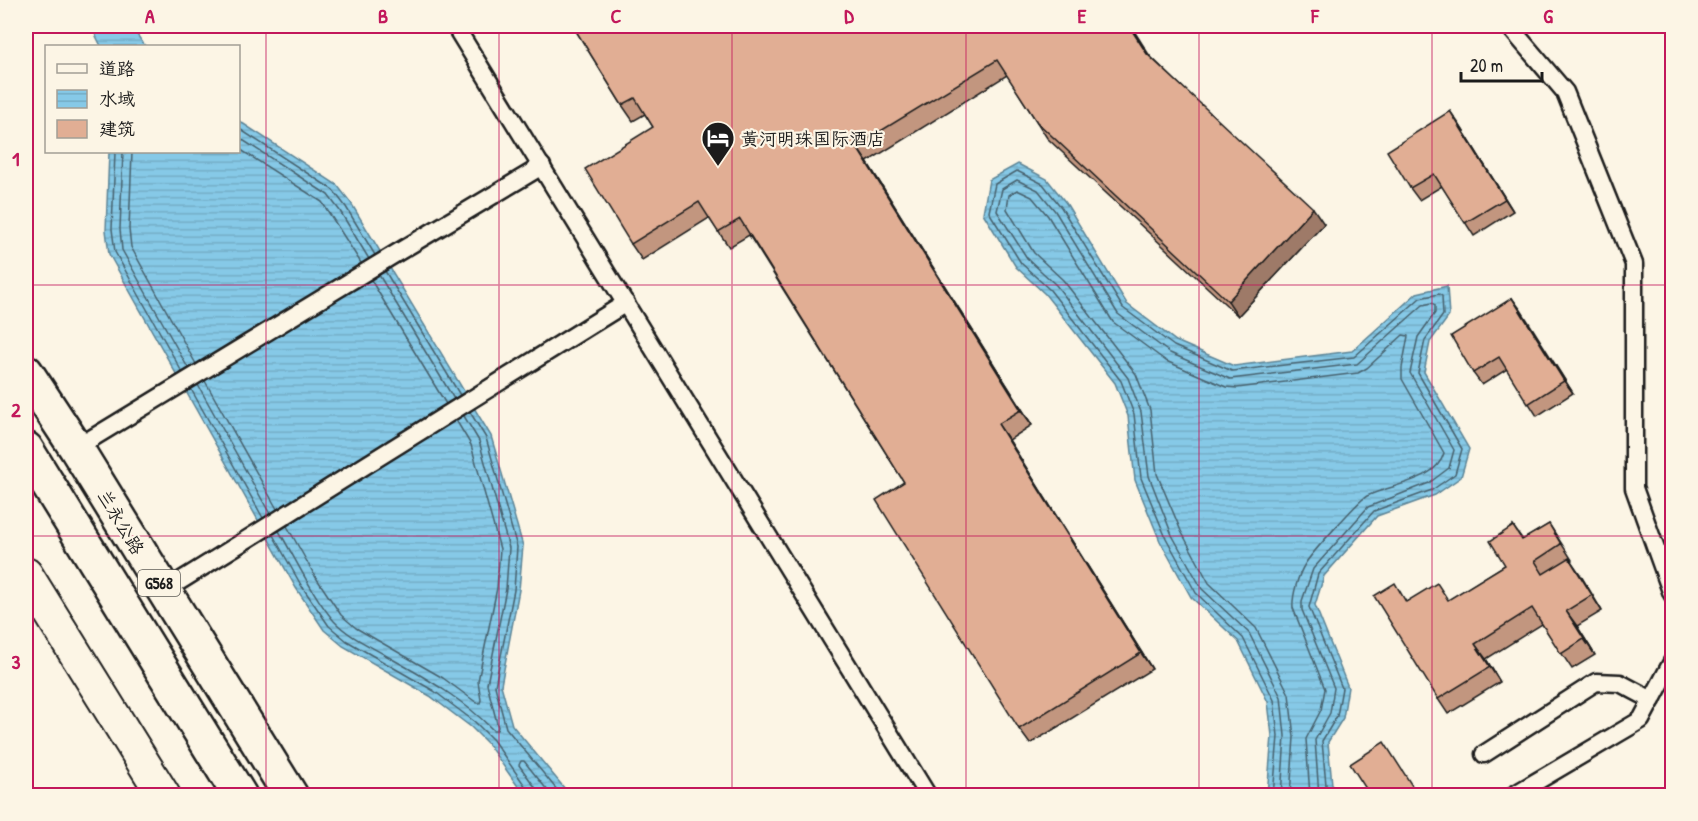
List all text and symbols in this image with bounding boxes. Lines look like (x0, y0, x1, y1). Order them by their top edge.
text: A (145, 2, 155, 29)
text: B (378, 2, 388, 29)
text: C (611, 2, 622, 29)
text: D (844, 2, 854, 29)
text: E (1078, 2, 1087, 29)
text: F (1310, 2, 1320, 29)
text: G (1543, 2, 1553, 29)
legend (45, 45, 240, 153)
scale bar (1461, 45, 1542, 83)
text: 20 m (1470, 53, 1503, 78)
text: 道路 (99, 56, 135, 81)
text: 水域 (99, 86, 135, 111)
text: 建筑 (99, 116, 135, 141)
hotel icon: 黄河明珠国际酒店 (700, 120, 736, 167)
place label: 黄河明珠国际酒店 (741, 126, 885, 151)
text: 1 (12, 145, 20, 172)
text: 2 (11, 396, 21, 423)
street label: 兰永公路 (92, 485, 150, 559)
road number: G568 (138, 570, 180, 596)
text: 3 (12, 648, 21, 675)

